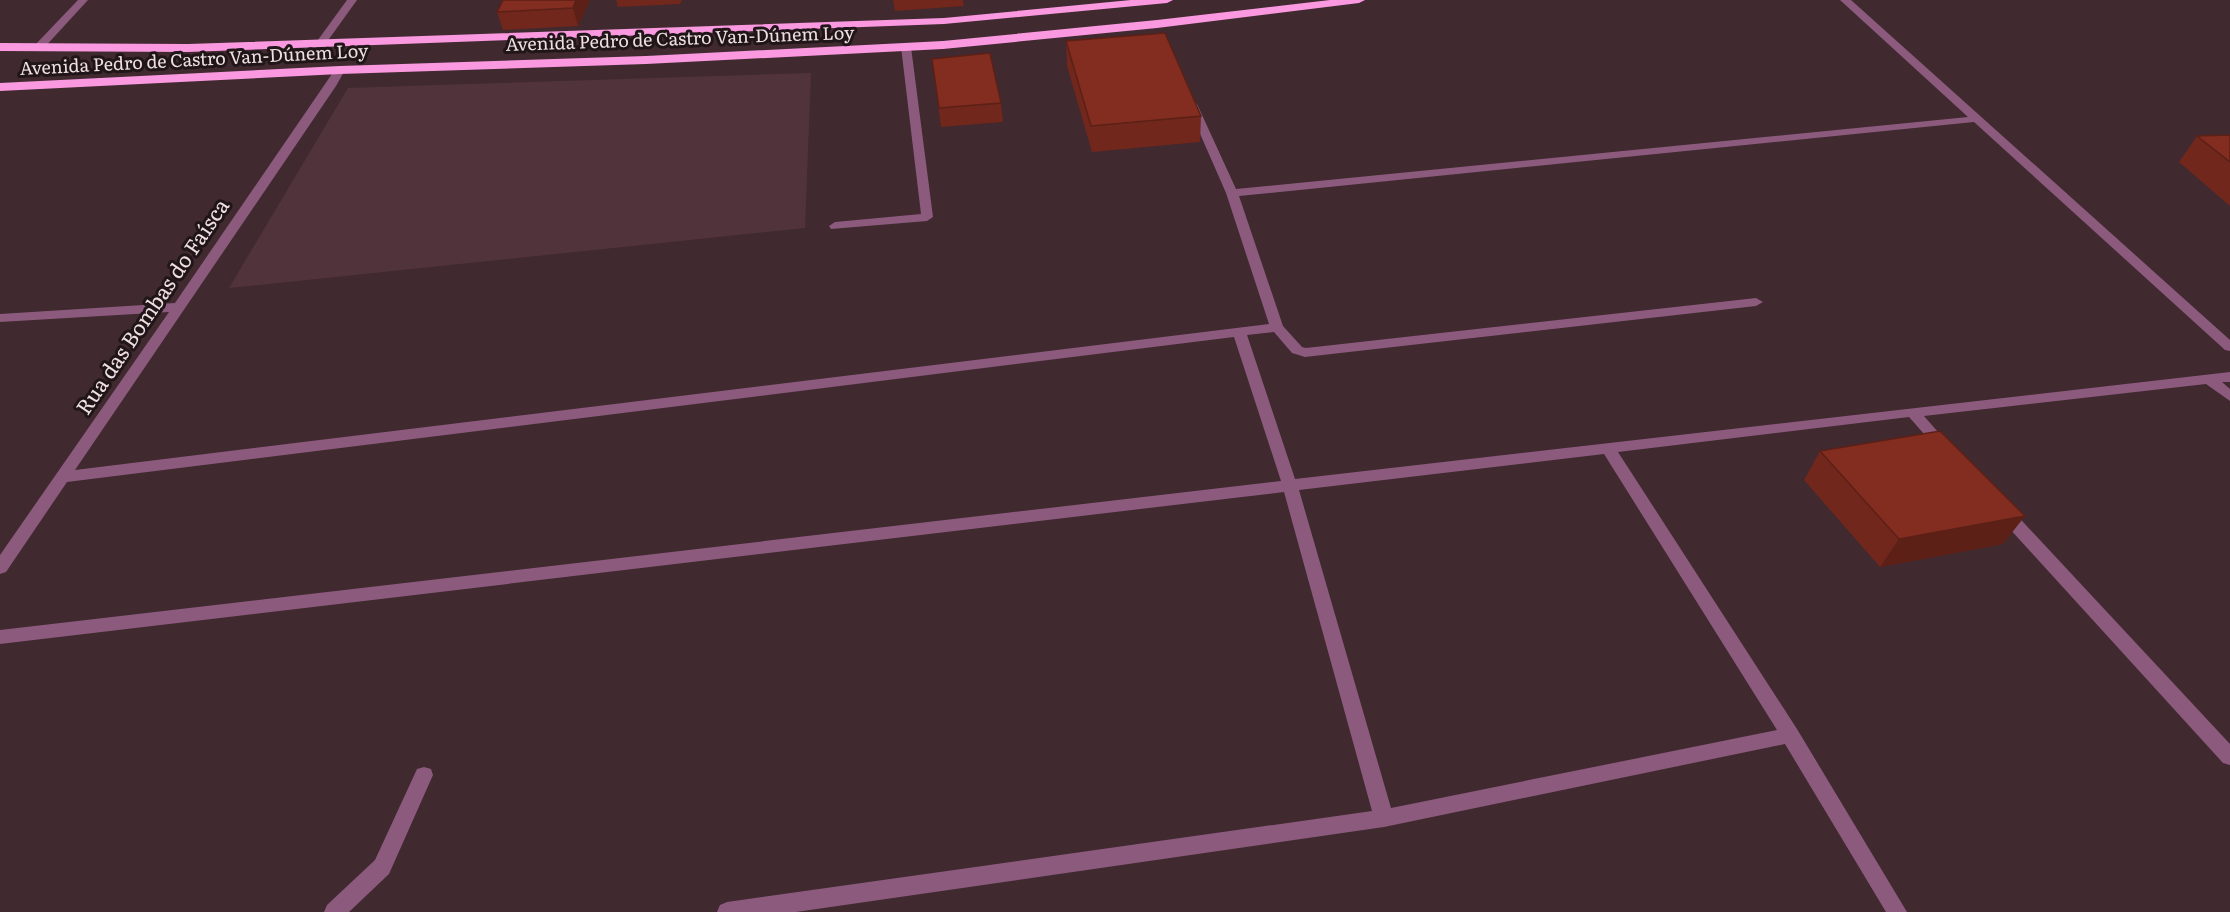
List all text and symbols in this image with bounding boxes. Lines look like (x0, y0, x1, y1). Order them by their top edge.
street label: Avenida Pedro de Castro Van-Dúnem Loy (505, 18, 855, 57)
street label: Avenida Pedro de Castro Van-Dúnem Loy (19, 36, 370, 81)
street label: Rua das Bombas do Faísca (67, 191, 235, 420)

